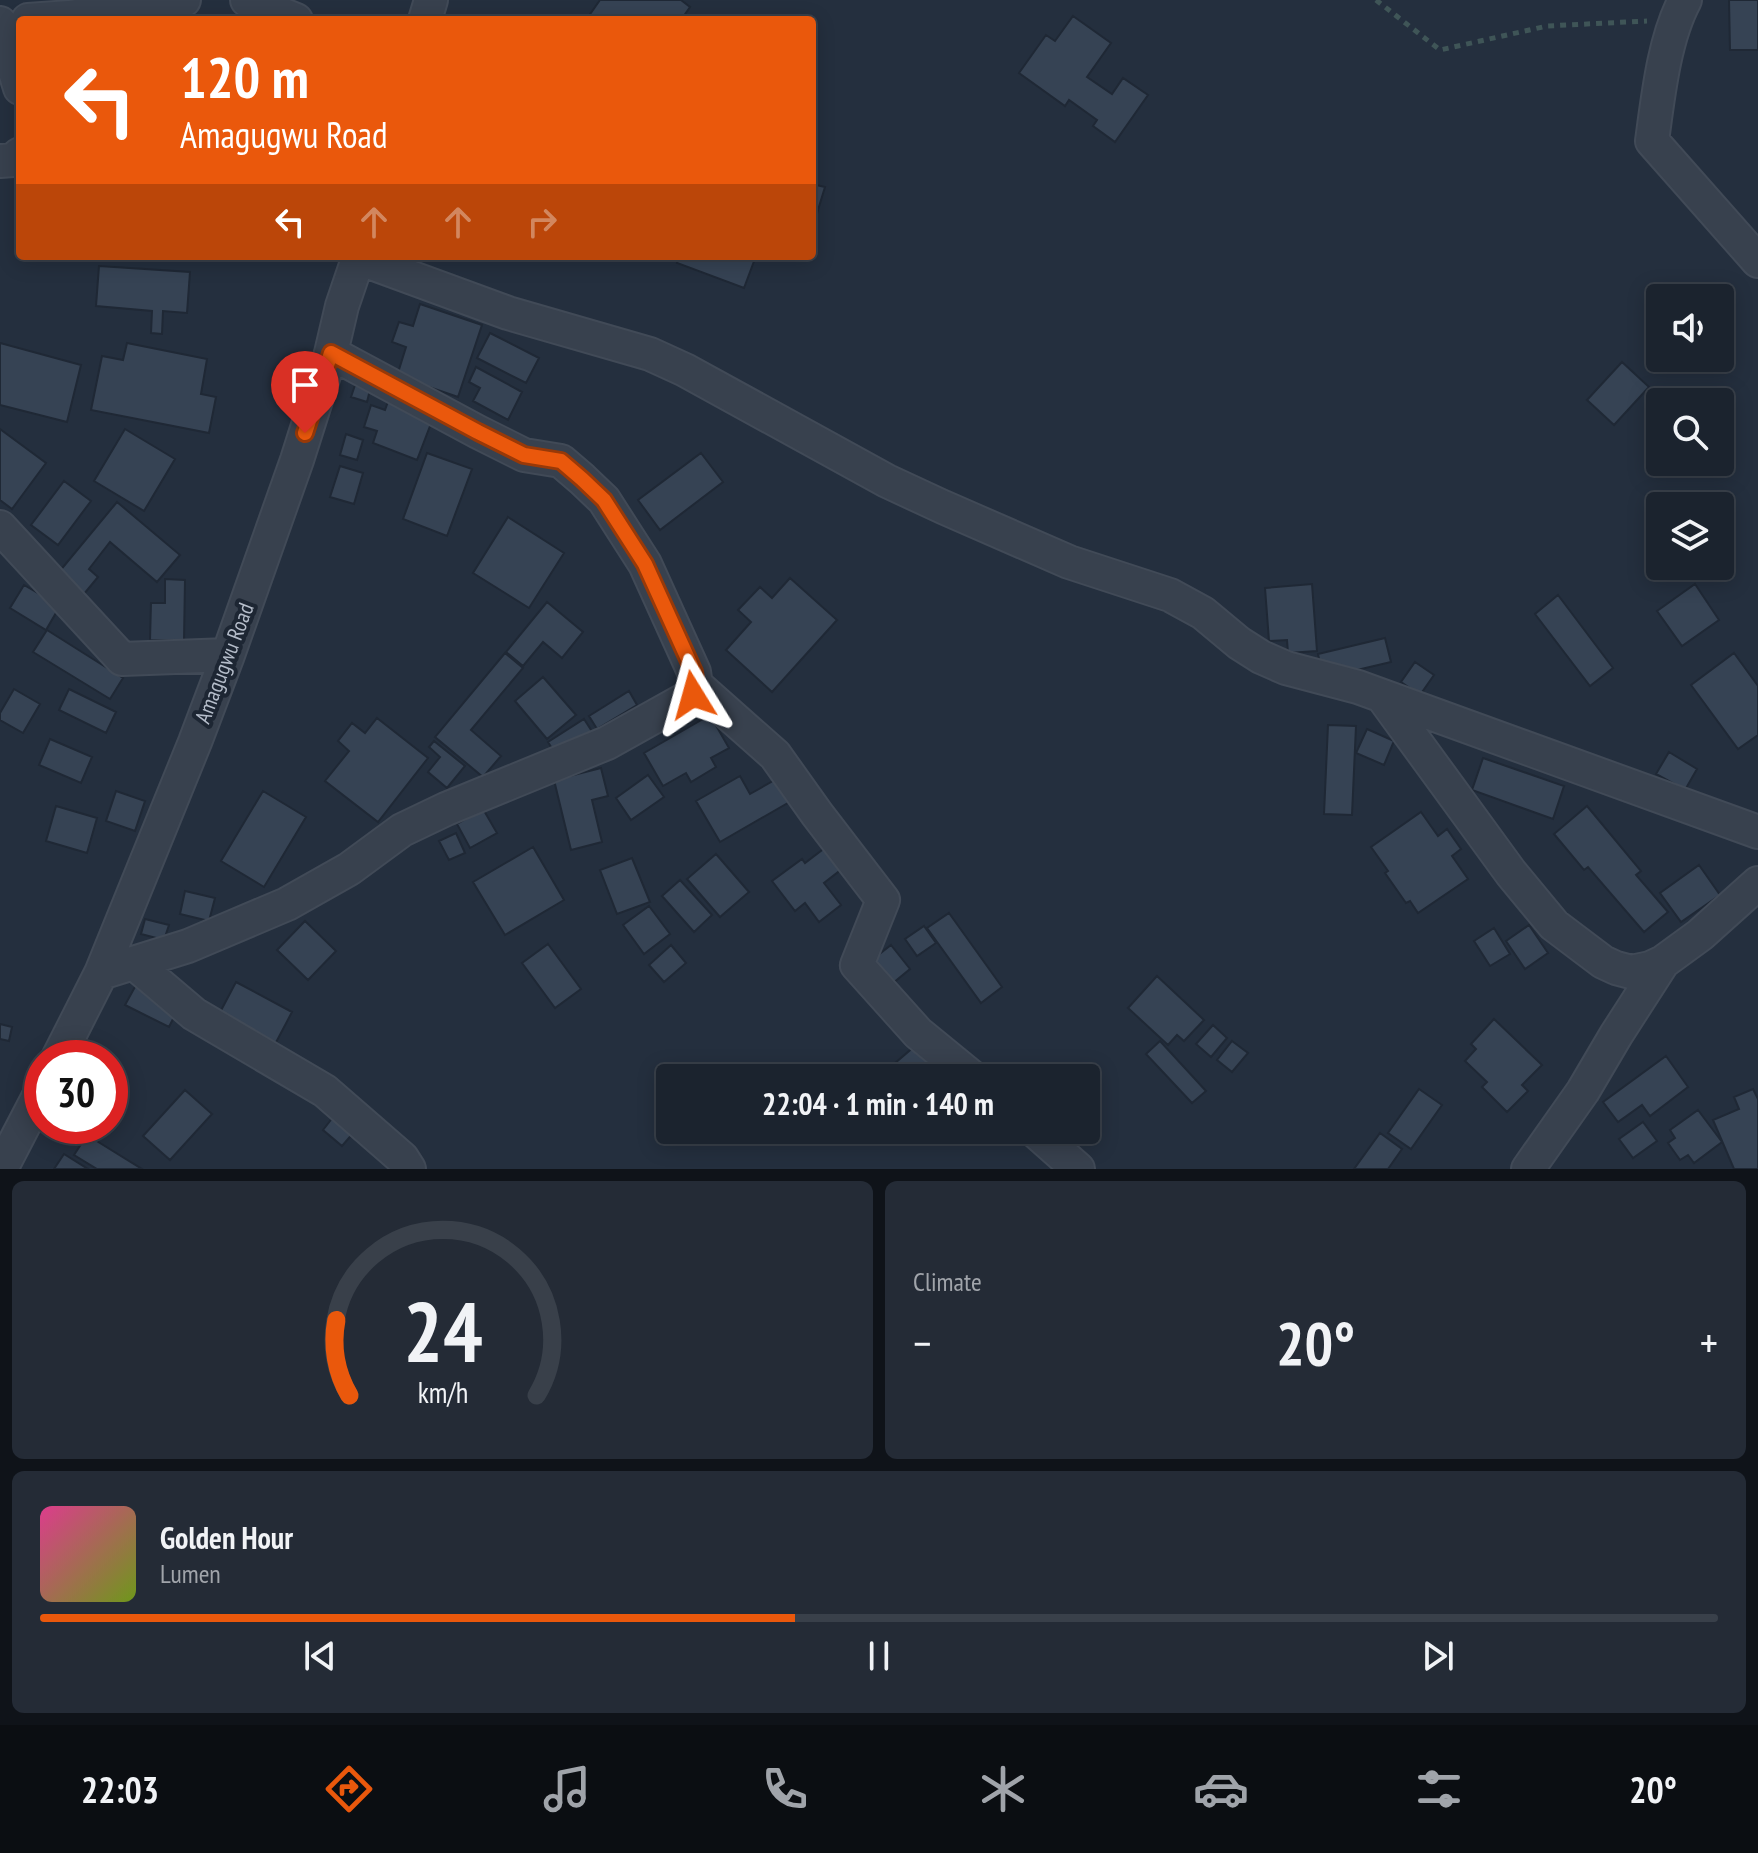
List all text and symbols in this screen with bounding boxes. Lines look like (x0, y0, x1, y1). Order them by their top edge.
text: 120 m (180, 41, 309, 113)
icon: left (48, 48, 152, 152)
text: Amagugwu Road (180, 111, 388, 158)
icon: left (268, 200, 312, 244)
icon: ahead (352, 200, 396, 244)
icon: ahead (436, 200, 480, 244)
icon: right (520, 200, 564, 244)
map controls (1646, 284, 1734, 580)
button: sound (1646, 284, 1734, 372)
pin (271, 351, 339, 433)
icon: arrive (283, 363, 327, 407)
button: search (1646, 388, 1734, 476)
button: layers (1646, 492, 1734, 580)
street label: Amagugwu Road (188, 599, 260, 727)
position arrow (651, 653, 735, 737)
speed limit sign: 30 (24, 1040, 128, 1144)
text: 22:04 · 1 min · 140 m (762, 1084, 994, 1123)
text: Climate (913, 1265, 982, 1298)
text: 24 (403, 1277, 482, 1385)
text: 20° (1276, 1304, 1355, 1382)
text: − (913, 1314, 931, 1371)
text: + (1700, 1314, 1718, 1371)
text: km/h (417, 1374, 468, 1411)
text: Golden Hour (160, 1518, 293, 1557)
text: Lumen (160, 1557, 221, 1590)
icon: previous (298, 1634, 342, 1678)
icon: pause (857, 1634, 901, 1678)
icon: next (1416, 1634, 1460, 1678)
icon: directions (321, 1761, 377, 1817)
icon: music (539, 1761, 595, 1817)
icon: phone (757, 1761, 813, 1817)
icon: climate (975, 1761, 1031, 1817)
icon: car (1193, 1761, 1249, 1817)
icon: filters (1411, 1761, 1467, 1817)
text: 22:03 (81, 1766, 159, 1813)
text: 20° (1629, 1766, 1677, 1813)

